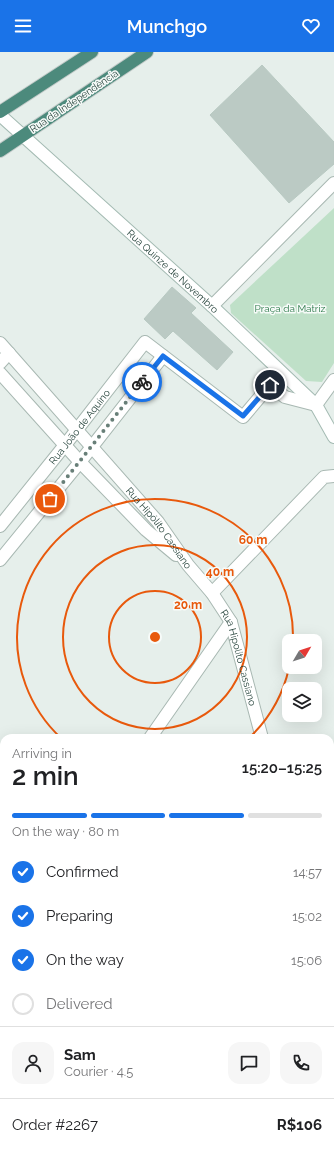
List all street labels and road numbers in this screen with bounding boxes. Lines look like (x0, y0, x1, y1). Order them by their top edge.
street label: Rua da Independência (28, 67, 120, 135)
street label: Rua Quinze de Novembro (125, 227, 221, 315)
street label: Rua João de Aquino (46, 387, 112, 466)
street label: Rua Hipólito Cassiano (124, 485, 194, 571)
street label: Rua Hipolito Cassiano (219, 607, 259, 707)

